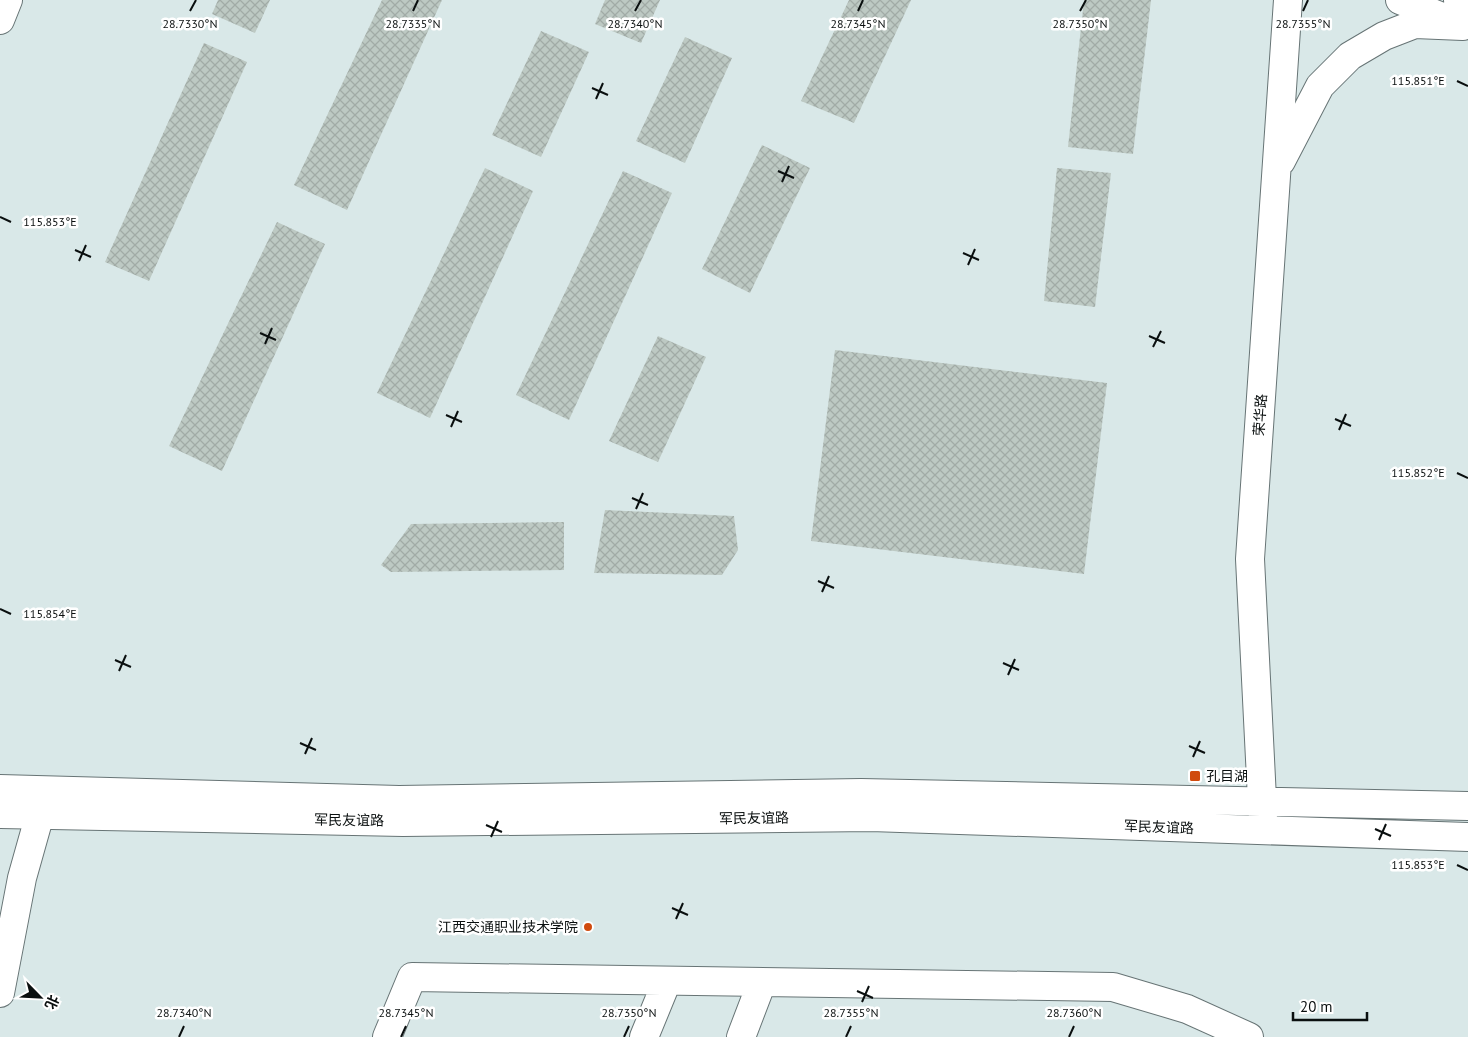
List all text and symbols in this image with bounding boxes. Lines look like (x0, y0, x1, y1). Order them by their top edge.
text: 28.7330°N (163, 16, 217, 31)
text: 28.7335°N (386, 16, 440, 31)
text: 28.7340°N (608, 16, 662, 31)
text: 28.7345°N (831, 16, 885, 31)
text: 28.7350°N (1053, 16, 1107, 31)
text: 28.7355°N (1276, 16, 1330, 31)
text: 115.851°E (1391, 73, 1445, 88)
text: 115.853°E (23, 214, 77, 229)
street label: 荣华路 (1250, 393, 1270, 437)
text: 115.852°E (1391, 465, 1445, 480)
text: 115.854°E (23, 606, 77, 621)
place label: 孔目湖 (1206, 767, 1248, 785)
marker: 孔目湖 (1188, 769, 1202, 783)
street label: 军民友谊路 (719, 808, 789, 828)
street label: 军民友谊路 (314, 810, 384, 830)
street label: 军民友谊路 (1124, 817, 1194, 837)
text: 115.853°E (1391, 857, 1445, 872)
place label: 江西交通职业技术学院 (438, 918, 578, 936)
marker: 江西交通职业技术学院 (582, 921, 594, 933)
north arrow (15, 972, 65, 1022)
scale bar (1293, 990, 1367, 1022)
text: 北 (41, 992, 63, 1012)
text: 20 m (1300, 997, 1333, 1016)
text: 28.7340°N (157, 1005, 211, 1020)
text: 28.7345°N (379, 1005, 433, 1020)
text: 28.7350°N (602, 1005, 656, 1020)
text: 28.7355°N (824, 1005, 878, 1020)
text: 28.7360°N (1047, 1005, 1101, 1020)

